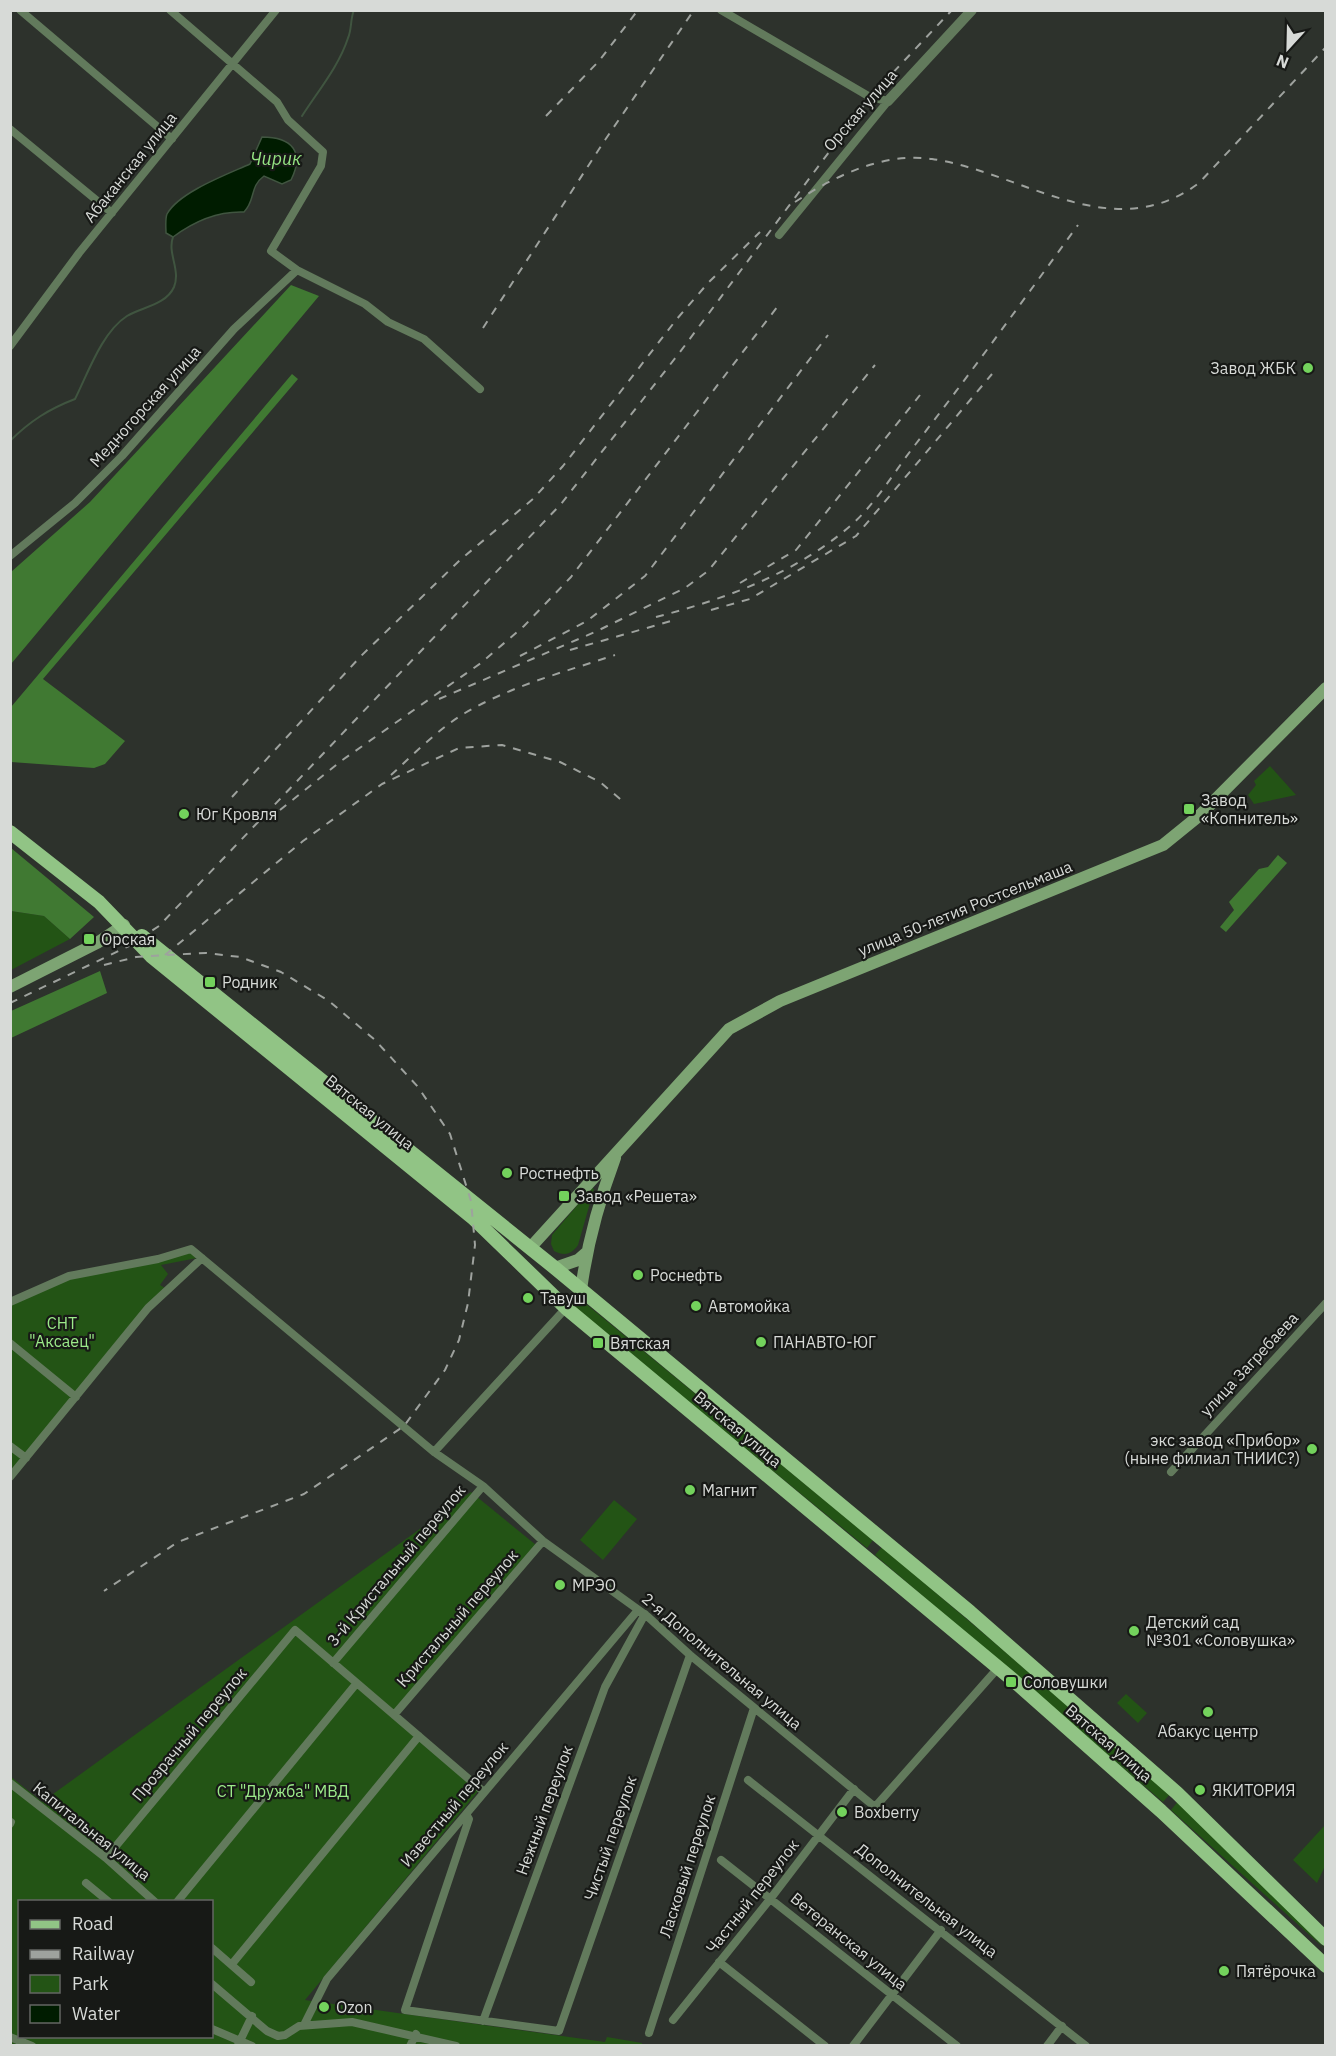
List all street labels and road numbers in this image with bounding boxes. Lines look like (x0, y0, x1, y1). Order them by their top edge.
street label: Орская улица (819, 64, 901, 155)
street label: Абаканская улица (79, 107, 181, 226)
street label: Медногорская улица (85, 341, 205, 471)
street label: улица 50-летия Ростсельмаша (855, 856, 1075, 960)
street label: Вятская улица (322, 1070, 419, 1154)
street label: улица Загребаева (1196, 1307, 1303, 1420)
street label: Вятская улица (690, 1387, 786, 1472)
street label: 3-й Кристальный переулок (323, 1480, 469, 1650)
street label: Кристальный переулок (392, 1545, 522, 1691)
street label: 2-я Дополнительная улица (638, 1588, 806, 1734)
street label: Прозрачный переулок (127, 1663, 251, 1805)
street label: Вятская улица (1062, 1700, 1157, 1786)
street label: Известный переулок (396, 1737, 512, 1871)
street label: Нежный переулок (511, 1742, 577, 1878)
street label: Чистый переулок (579, 1773, 641, 1903)
street label: Капитальная улица (29, 1777, 155, 1885)
street label: Ласковый переулок (654, 1792, 720, 1940)
street label: Частный переулок (701, 1835, 803, 1957)
street label: Дополнительная улица (852, 1838, 1002, 1962)
street label: Ветеранская улица (787, 1888, 912, 1994)

